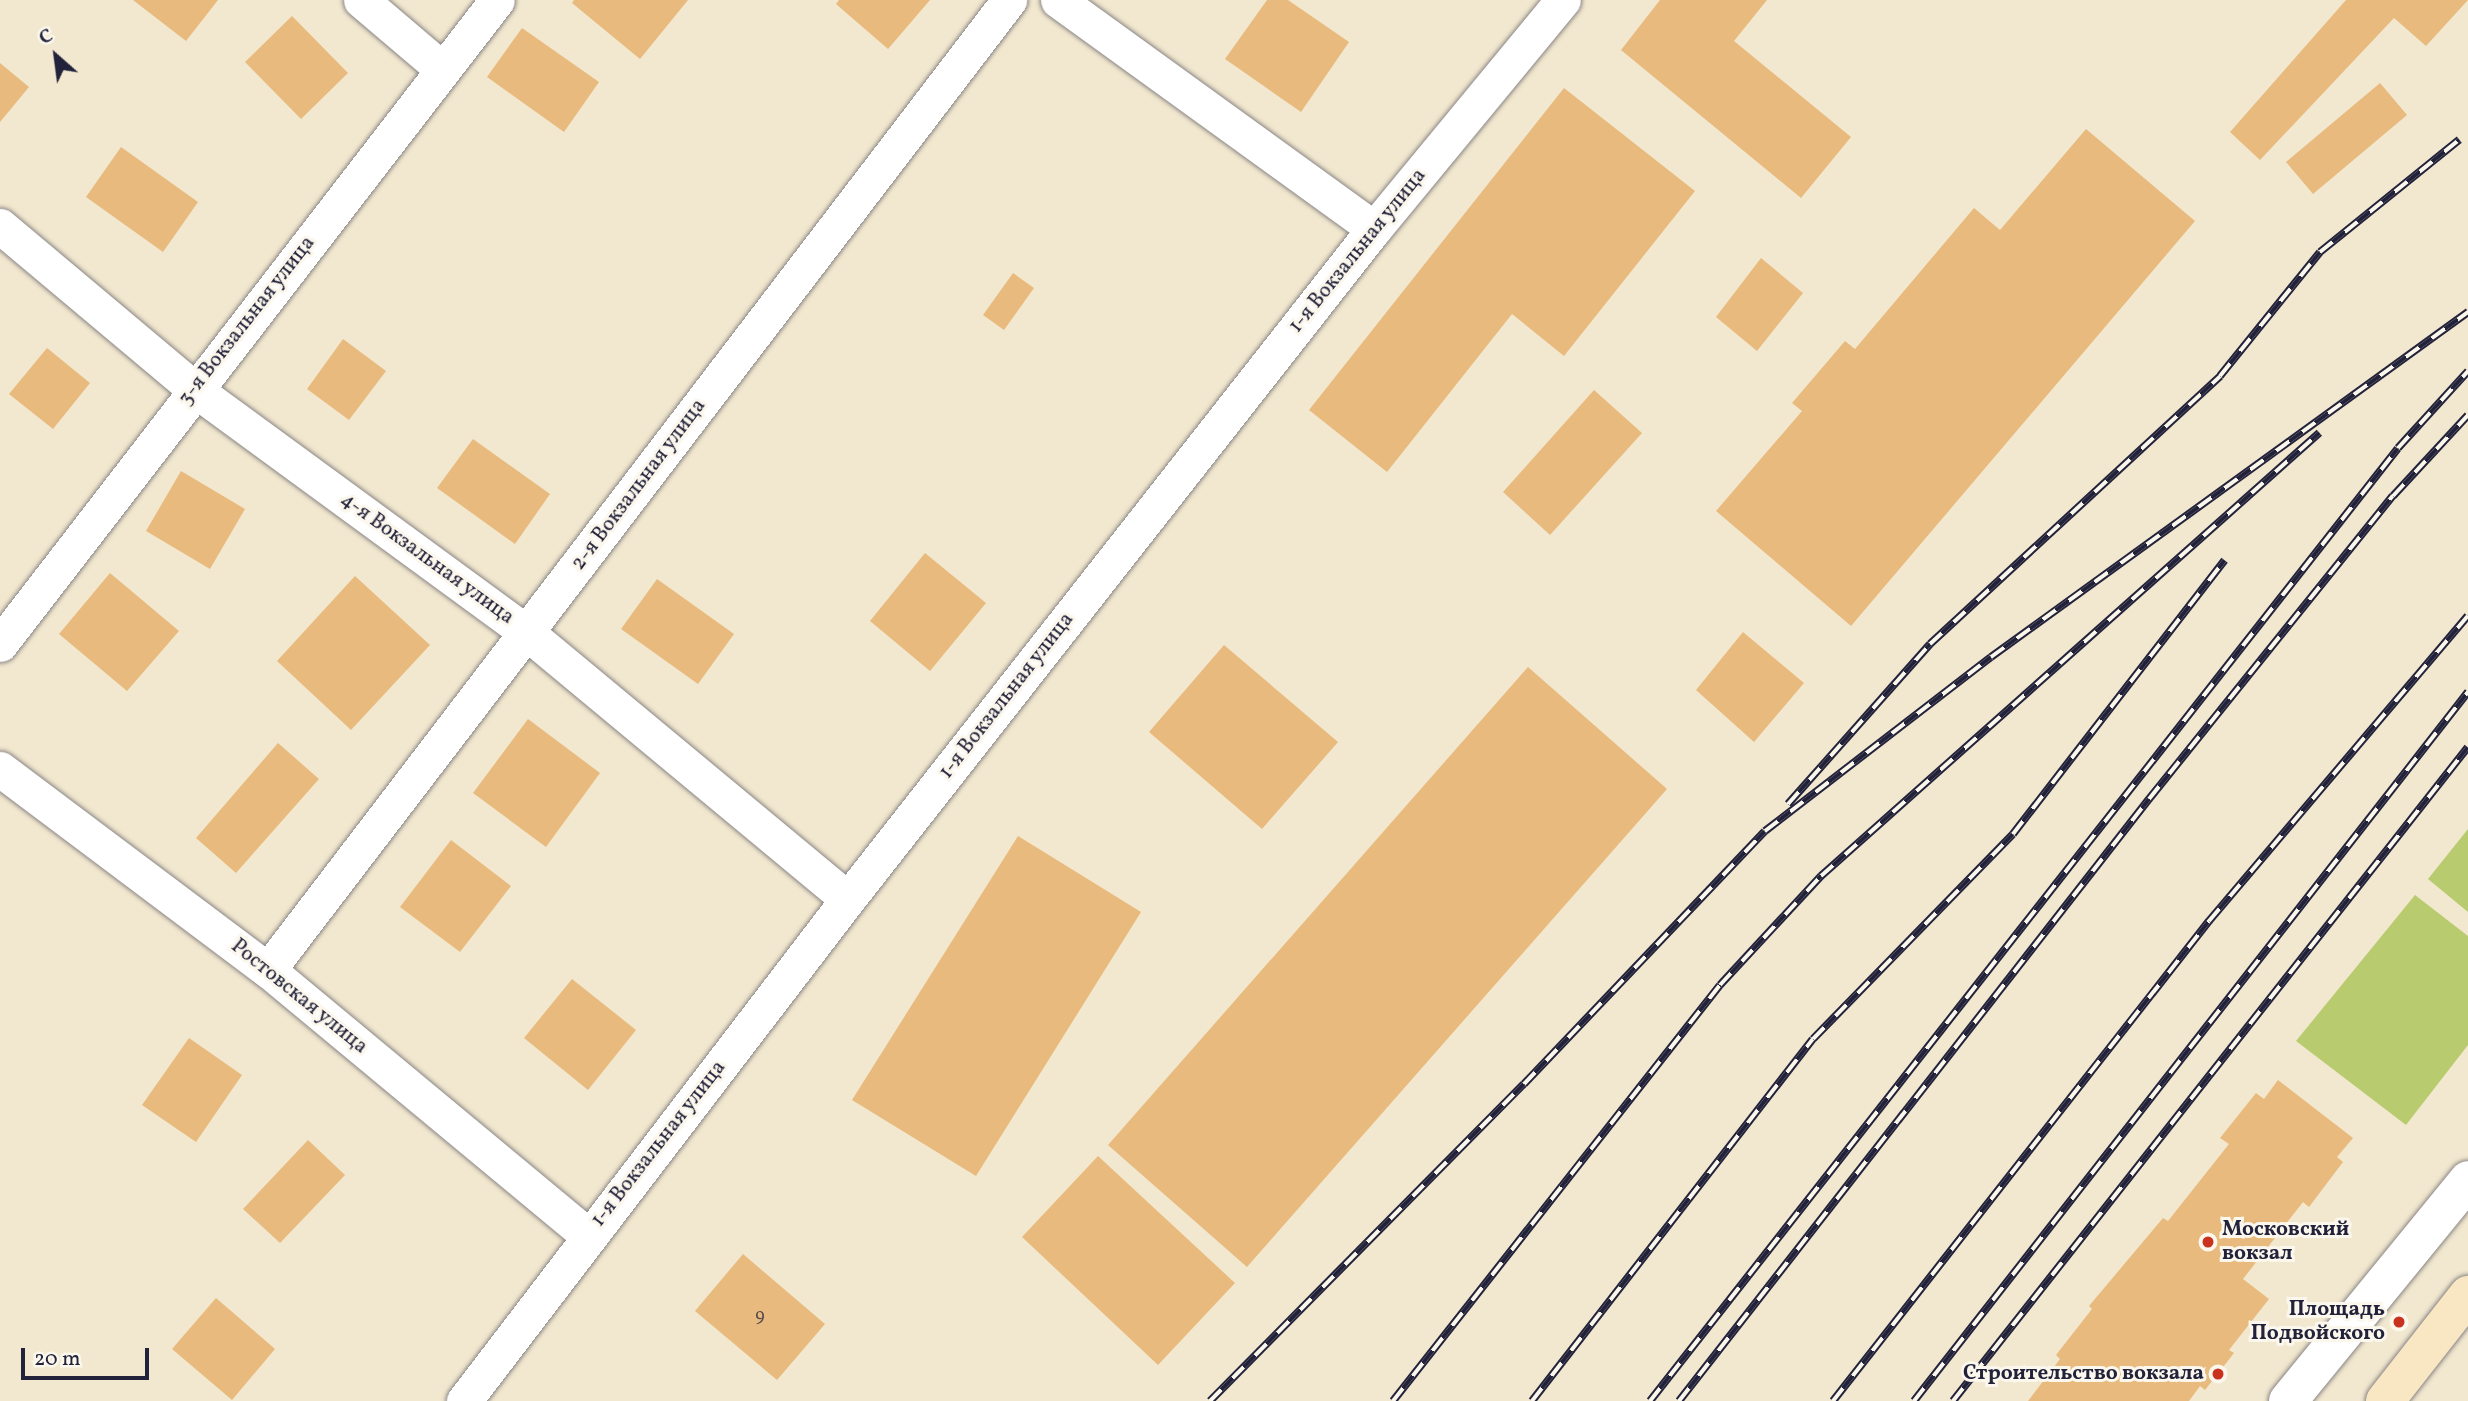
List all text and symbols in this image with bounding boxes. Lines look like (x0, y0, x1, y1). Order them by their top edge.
north arrow (21, 21, 91, 91)
text: С (35, 23, 58, 52)
street label: 1-я Вокзальная улица (1284, 163, 1432, 339)
street label: 3-я Вокзальная улица (173, 231, 321, 411)
street label: 2-я Вокзальная улица (566, 394, 712, 576)
street label: 4-я Вокзальная улица (335, 487, 519, 631)
street label: 1-я Вокзальная улица (934, 607, 1080, 785)
street label: Ростовская улица (225, 934, 373, 1060)
street label: 1-я Вокзальная улица (586, 1055, 732, 1233)
place label: Московский вокзал (2222, 1217, 2349, 1267)
marker: Московский вокзал (2200, 1234, 2216, 1250)
place label: Площадь Подвойского (2251, 1297, 2385, 1347)
house number: 9 (755, 1306, 765, 1328)
marker: Площадь Подвойского (2391, 1314, 2407, 1330)
scale bar (24, 1334, 152, 1378)
text: 20 m (34, 1345, 80, 1374)
place label: Строительство вокзала (1963, 1361, 2204, 1387)
marker: Строительство вокзала (2210, 1366, 2226, 1382)

